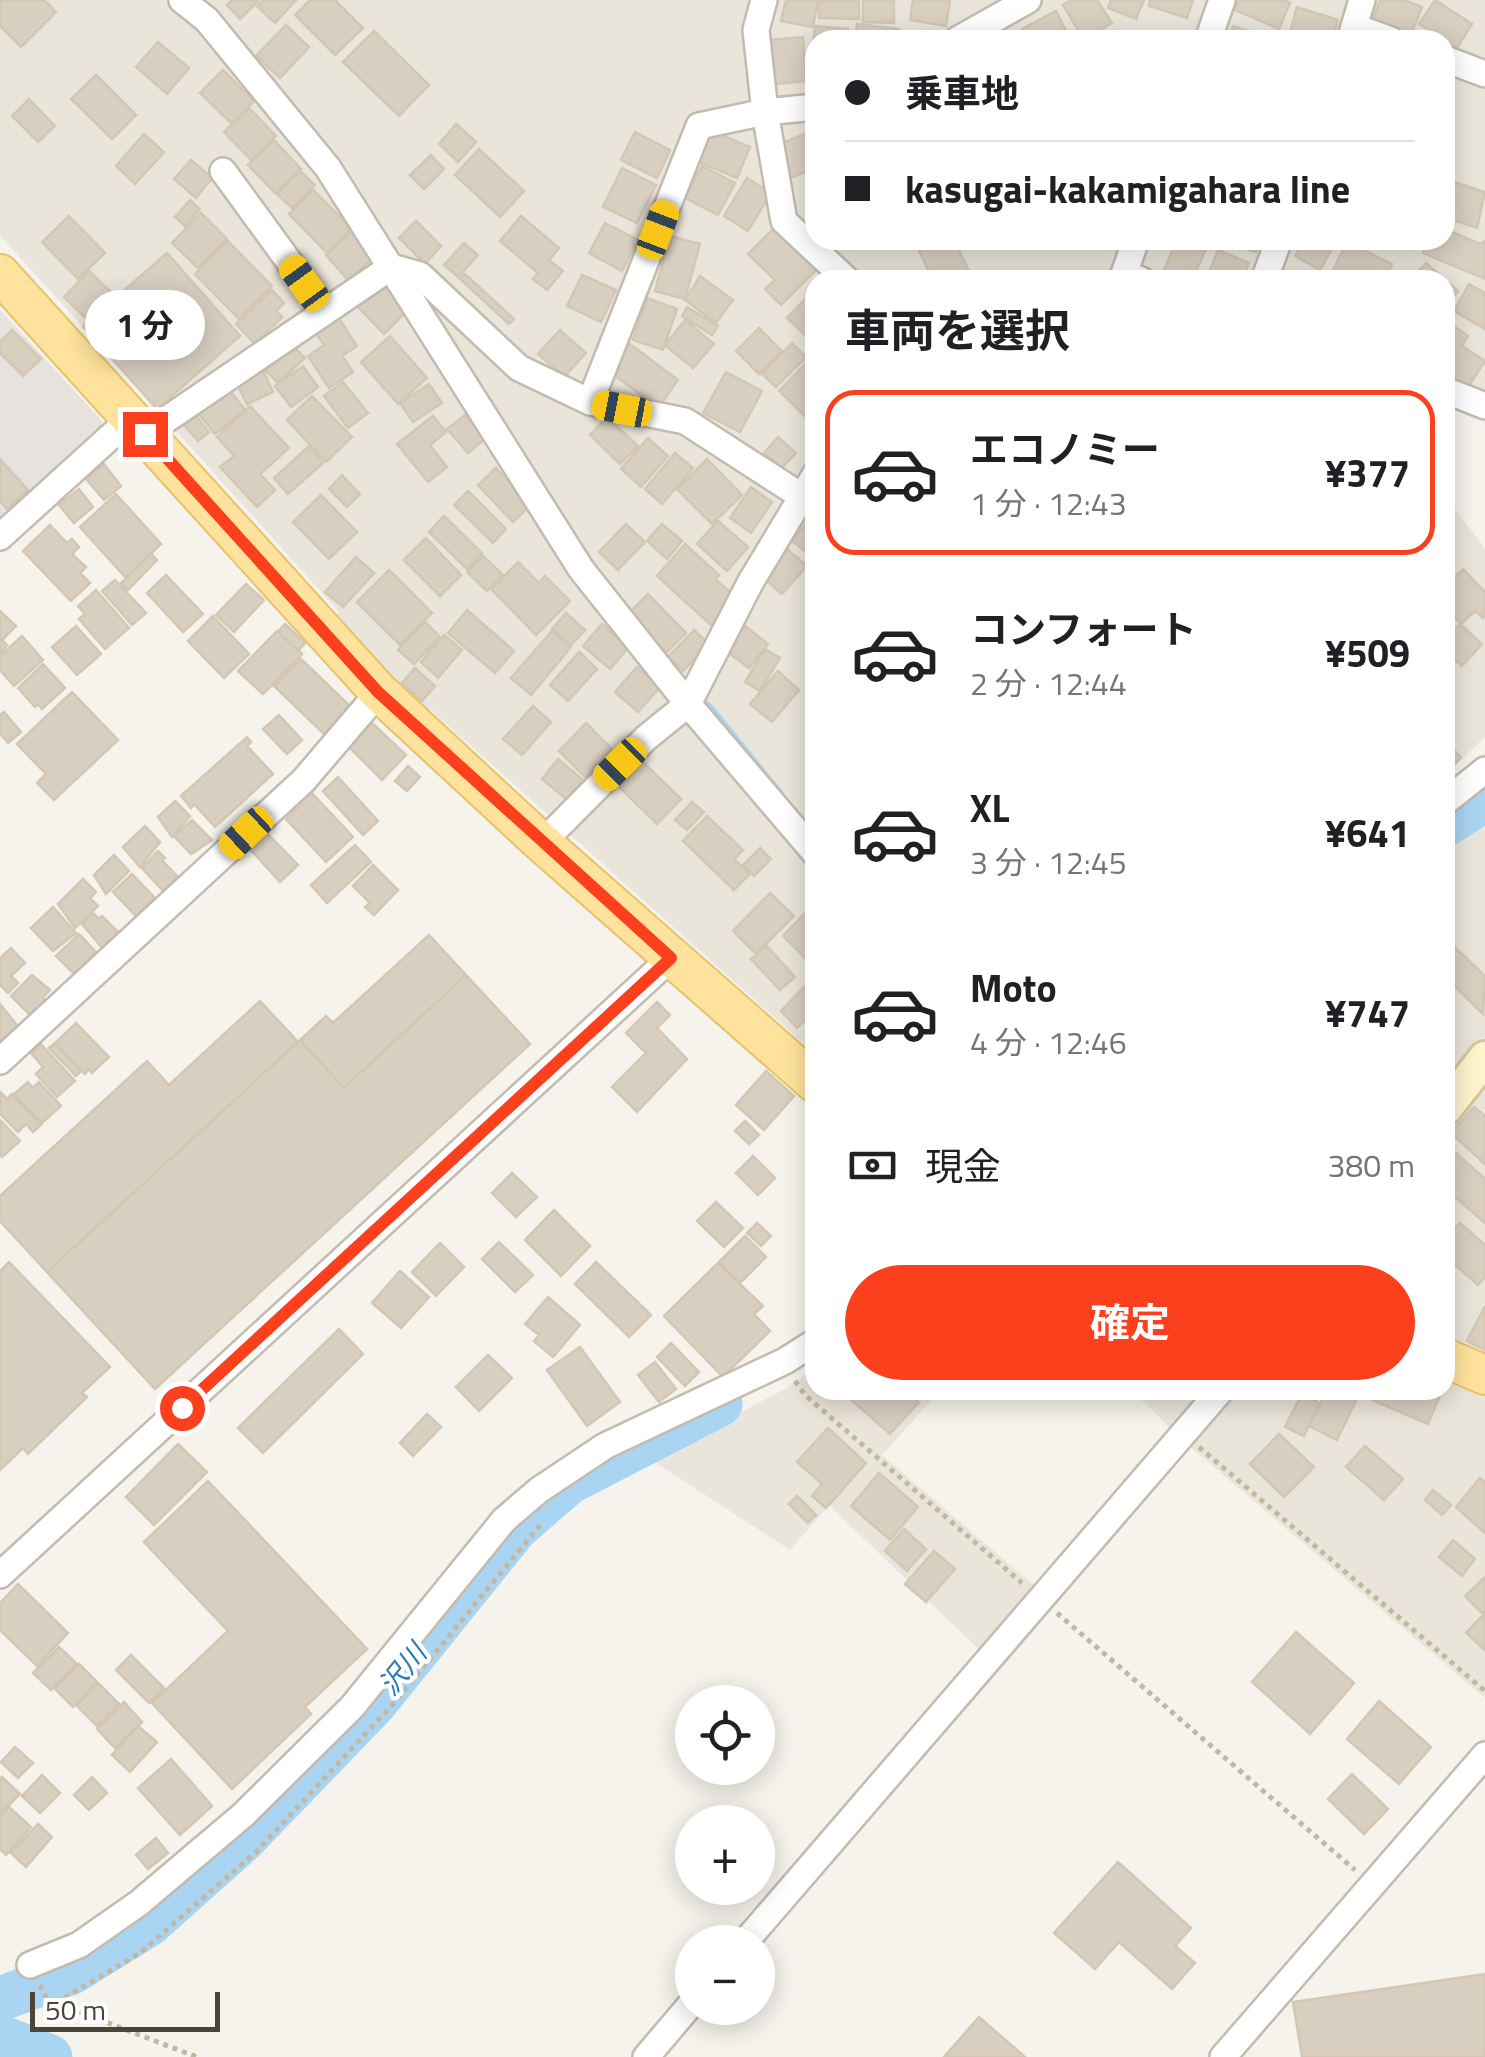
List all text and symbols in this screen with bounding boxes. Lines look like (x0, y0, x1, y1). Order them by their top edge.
text: 乗車地 (905, 64, 1019, 122)
text: kasugai-kakamigahara line (905, 160, 1350, 218)
car (633, 197, 683, 263)
car (274, 250, 334, 316)
callout: 1 分 (85, 289, 205, 359)
text: 車両を選択 (845, 296, 1070, 364)
text: 1 分 (117, 301, 173, 349)
car (590, 389, 654, 429)
route end (123, 412, 168, 457)
text: エコノミー (970, 420, 1160, 478)
icon: car (850, 428, 940, 518)
text: ¥377 (1325, 444, 1410, 502)
text: 1 分 · 12:43 (970, 479, 1127, 527)
text: コンフォート (970, 600, 1197, 658)
icon: car (850, 608, 940, 698)
text: ¥509 (1325, 624, 1410, 682)
text: 2 分 · 12:44 (970, 659, 1127, 707)
car (588, 732, 652, 796)
text: XL (970, 779, 1010, 837)
icon: car (850, 788, 940, 878)
car (214, 802, 278, 864)
text: ¥641 (1325, 804, 1410, 862)
text: 3 分 · 12:45 (970, 838, 1127, 886)
text: Moto (970, 959, 1057, 1017)
icon: car (850, 968, 940, 1058)
text: ¥747 (1325, 984, 1410, 1042)
text: 4 分 · 12:46 (970, 1018, 1127, 1066)
text: 現金 (925, 1137, 1001, 1195)
icon: cash (845, 1138, 900, 1193)
text: 380 m (1327, 1141, 1415, 1189)
button: 確定 (845, 1265, 1415, 1380)
route start (160, 1386, 205, 1431)
water label: 沢川 (368, 1631, 438, 1704)
map controls (675, 1685, 775, 2025)
button: locate (675, 1685, 775, 1785)
button: + (675, 1805, 775, 1905)
button: − (675, 1925, 775, 2025)
scale bar (30, 1987, 220, 2032)
text: 50 m (45, 1988, 106, 2031)

